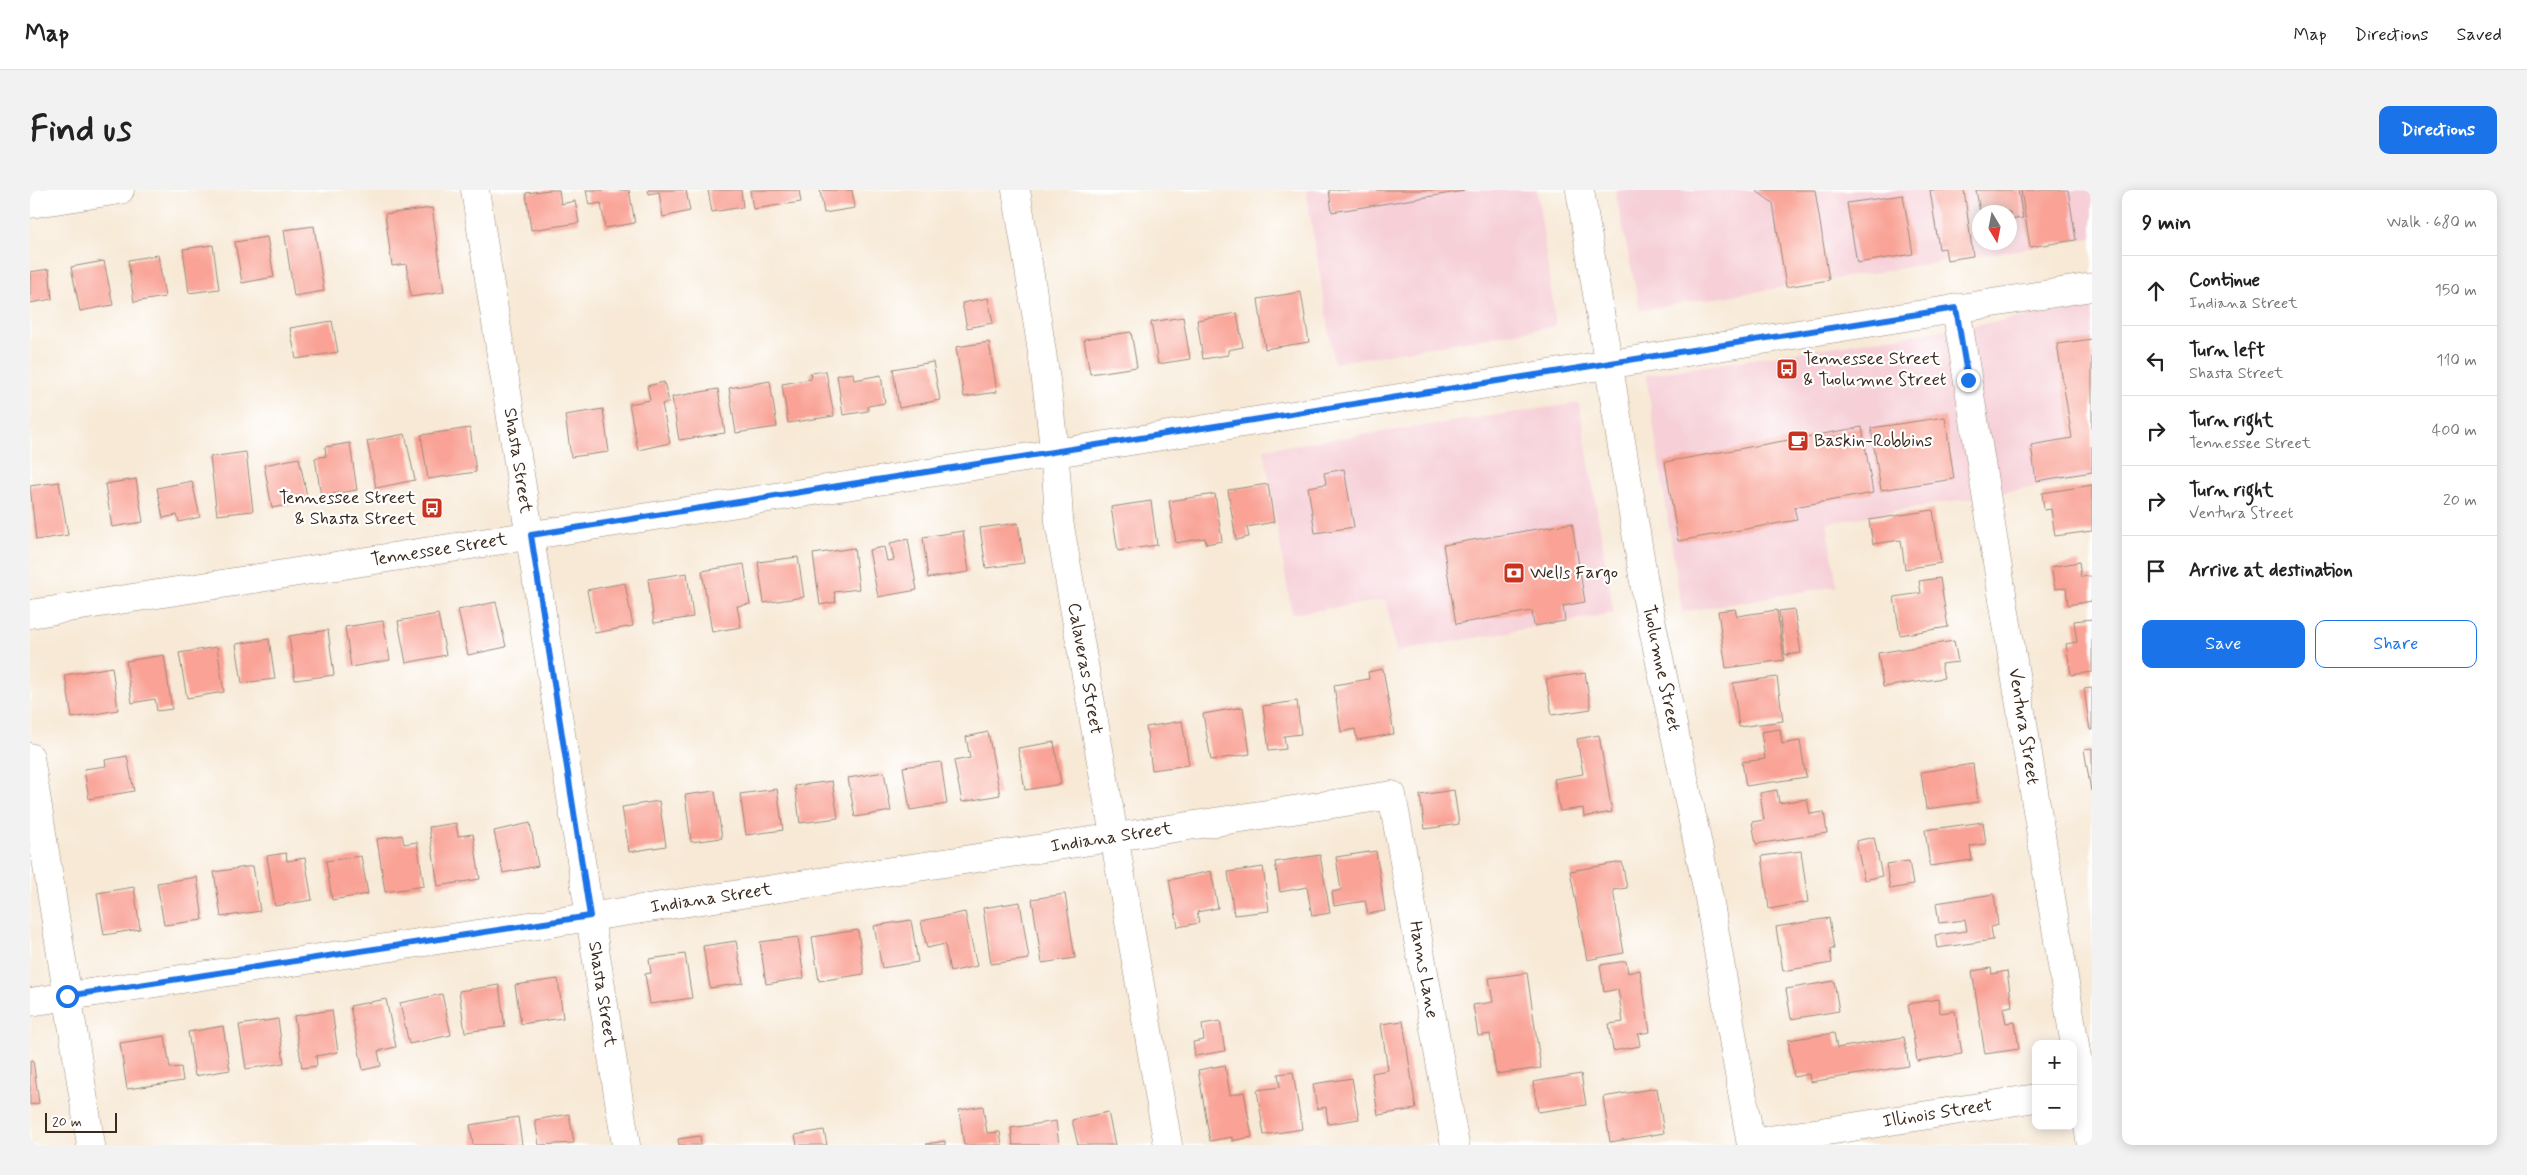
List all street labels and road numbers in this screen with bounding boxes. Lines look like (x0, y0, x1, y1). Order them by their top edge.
street label: Shasta Street (498, 406, 538, 515)
street label: Tennessee Street (369, 527, 509, 572)
street label: Calaveras Street (1061, 601, 1108, 737)
street label: Tuolumne Street (1636, 603, 1686, 734)
street label: Ventura Street (2002, 667, 2045, 787)
street label: Indiana Street (1049, 816, 1174, 859)
street label: Indiana Street (649, 877, 774, 920)
street label: Hanns Lane (1403, 919, 1444, 1020)
street label: Shasta Street (582, 940, 622, 1049)
street label: Illinois Street (1881, 1093, 1994, 1134)

